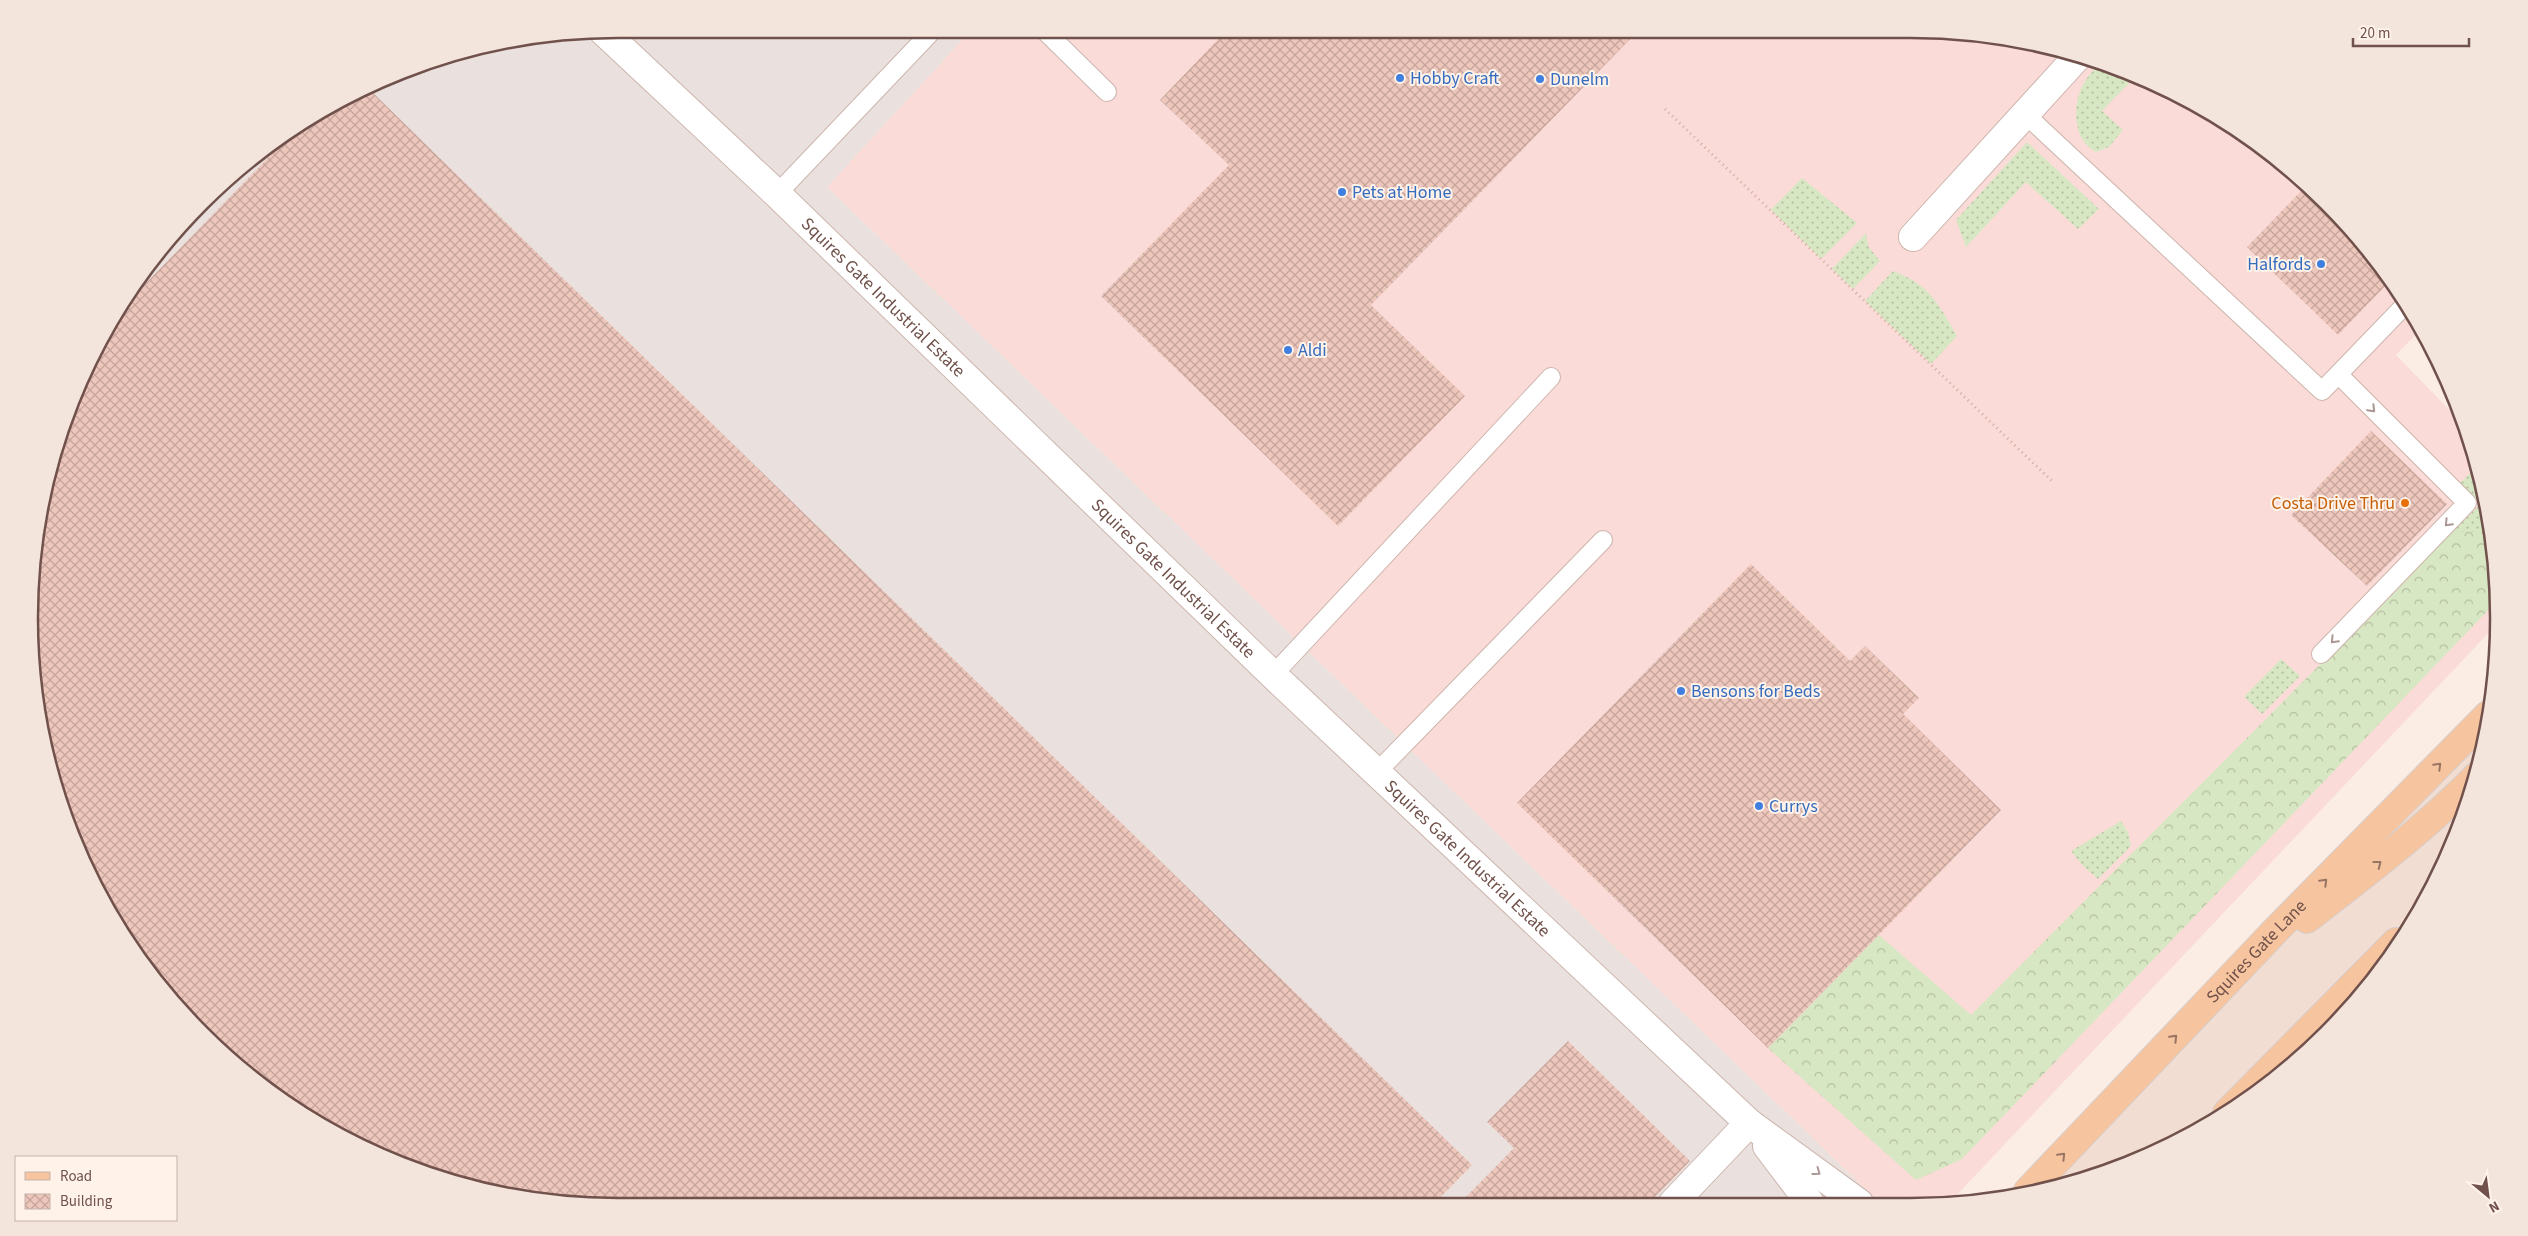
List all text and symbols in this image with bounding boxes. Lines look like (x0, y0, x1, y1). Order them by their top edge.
scale bar (2353, 15, 2469, 47)
text: 20 m (2360, 23, 2390, 44)
place label: Hobby Craft (1410, 66, 1500, 91)
place label: Dunelm (1550, 67, 1609, 92)
marker: Hobby Craft (1394, 72, 1406, 84)
marker: Dunelm (1534, 73, 1546, 85)
place label: Pets at Home (1352, 180, 1451, 205)
marker: Pets at Home (1336, 186, 1348, 198)
street label: Squires Gate Industrial Estate (796, 212, 971, 383)
place label: Halfords (2247, 252, 2311, 277)
marker: Halfords (2315, 258, 2327, 270)
place label: Aldi (1298, 338, 1327, 363)
marker: Aldi (1282, 344, 1294, 356)
one-way arrow (2367, 403, 2376, 412)
place label: Costa Drive Thru (2271, 491, 2395, 516)
street label: Squires Gate Industrial Estate (1086, 493, 1261, 664)
marker: Costa Drive Thru (2399, 497, 2411, 509)
one-way arrow (2445, 518, 2454, 527)
one-way arrow (2331, 634, 2340, 643)
place label: Bensons for Beds (1691, 679, 1820, 704)
marker: Bensons for Beds (1675, 685, 1687, 697)
one-way arrow (2432, 763, 2441, 772)
street label: Squires Gate Industrial Estate (1379, 774, 1556, 943)
place label: Currys (1769, 794, 1818, 819)
marker: Currys (1753, 800, 1765, 812)
one-way arrow (2372, 861, 2381, 869)
one-way arrow (2318, 878, 2327, 887)
street label: Squires Gate Lane (2200, 894, 2312, 1009)
one-way arrow (2168, 1035, 2177, 1044)
one-way arrow (2056, 1152, 2065, 1161)
legend (15, 1156, 178, 1221)
text: Road (60, 1166, 92, 1187)
one-way arrow (1811, 1166, 1821, 1175)
north arrow (2463, 1171, 2513, 1221)
text: Building (60, 1191, 113, 1212)
text: N (2485, 1195, 2503, 1217)

